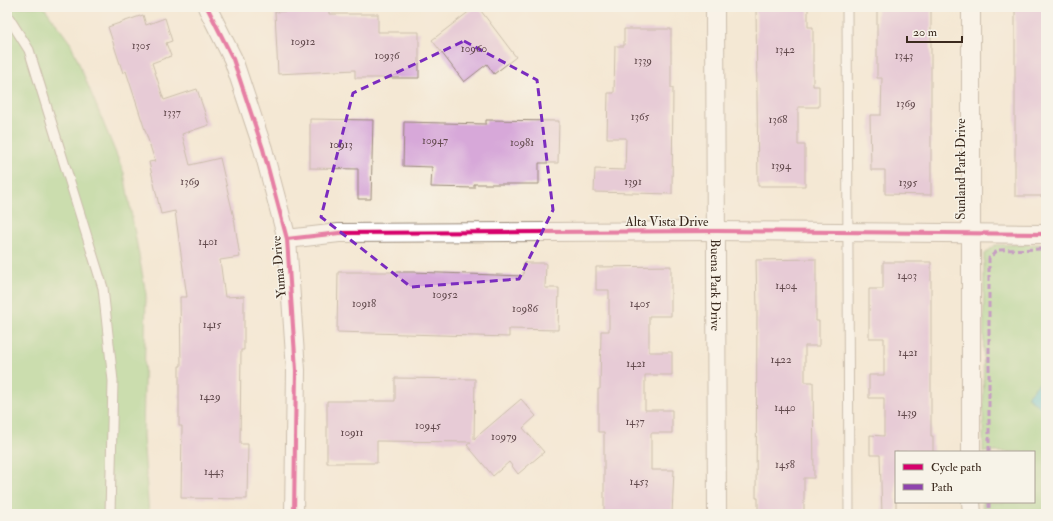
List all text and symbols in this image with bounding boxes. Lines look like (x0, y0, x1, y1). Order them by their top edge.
scale bar (907, 18, 962, 44)
text: 20 m (913, 25, 938, 40)
house number: 10912 (291, 35, 316, 48)
house number: 1305 (132, 39, 150, 52)
house number: 10960 (461, 42, 488, 55)
house number: 1342 (775, 43, 795, 56)
house number: 10936 (375, 49, 401, 62)
house number: 1343 (895, 49, 913, 62)
house number: 1339 (634, 54, 652, 67)
house number: 1369 (896, 97, 916, 110)
house number: 1337 (163, 106, 181, 119)
house number: 1365 (631, 110, 649, 123)
house number: 1368 (769, 113, 787, 126)
street label: Sunland Park Drive (953, 118, 969, 220)
house number: 10947 (422, 134, 448, 147)
house number: 10981 (510, 136, 534, 149)
house number: 10913 (329, 138, 353, 151)
house number: 1394 (771, 159, 792, 172)
house number: 1369 (180, 175, 200, 188)
house number: 1391 (624, 175, 642, 188)
house number: 1395 (899, 176, 917, 189)
street label: Alta Vista Drive (625, 214, 709, 230)
house number: 1401 (198, 235, 218, 248)
street label: Yuma Drive (268, 235, 290, 299)
street label: Buena Park Drive (707, 239, 723, 331)
house number: 1403 (897, 269, 917, 282)
house number: 1404 (775, 279, 798, 292)
house number: 10952 (432, 288, 458, 301)
house number: 10918 (352, 297, 376, 310)
house number: 1405 (630, 297, 650, 310)
house number: 10986 (512, 302, 539, 315)
house number: 1415 (203, 318, 221, 331)
house number: 1421 (898, 346, 918, 359)
house number: 1422 (770, 353, 792, 366)
house number: 1421 (626, 357, 646, 370)
house number: 1429 (199, 390, 221, 403)
house number: 1440 (774, 401, 796, 414)
house number: 1439 (897, 406, 917, 419)
house number: 1437 (625, 415, 645, 428)
house number: 10945 (415, 419, 441, 432)
house number: 10911 (341, 426, 364, 439)
house number: 10979 (491, 430, 517, 443)
legend (895, 451, 1035, 503)
house number: 1458 (775, 458, 795, 471)
text: Cycle path (931, 460, 982, 475)
house number: 1443 (204, 465, 224, 478)
house number: 1453 (630, 475, 648, 488)
text: Path (931, 480, 954, 495)

